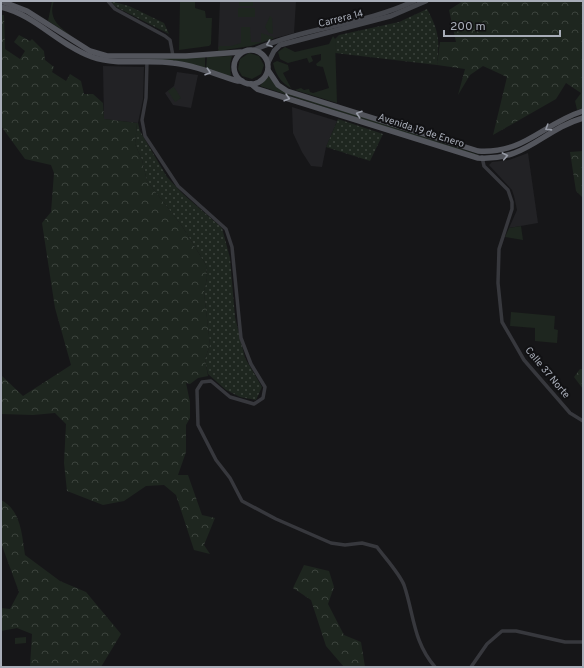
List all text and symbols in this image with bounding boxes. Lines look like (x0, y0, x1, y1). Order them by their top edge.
street label: Carrera 14 (317, 7, 365, 31)
scale bar (444, 12, 560, 38)
text: 200 m (450, 19, 486, 35)
one-way arrow (266, 39, 273, 47)
one-way arrow (204, 67, 211, 76)
one-way arrow (283, 93, 290, 102)
one-way arrow (356, 110, 363, 119)
street label: Avenida 19 de Enero (376, 111, 466, 151)
one-way arrow (545, 124, 552, 131)
one-way arrow (502, 153, 508, 161)
street label: Calle 37 Norte (522, 344, 572, 402)

